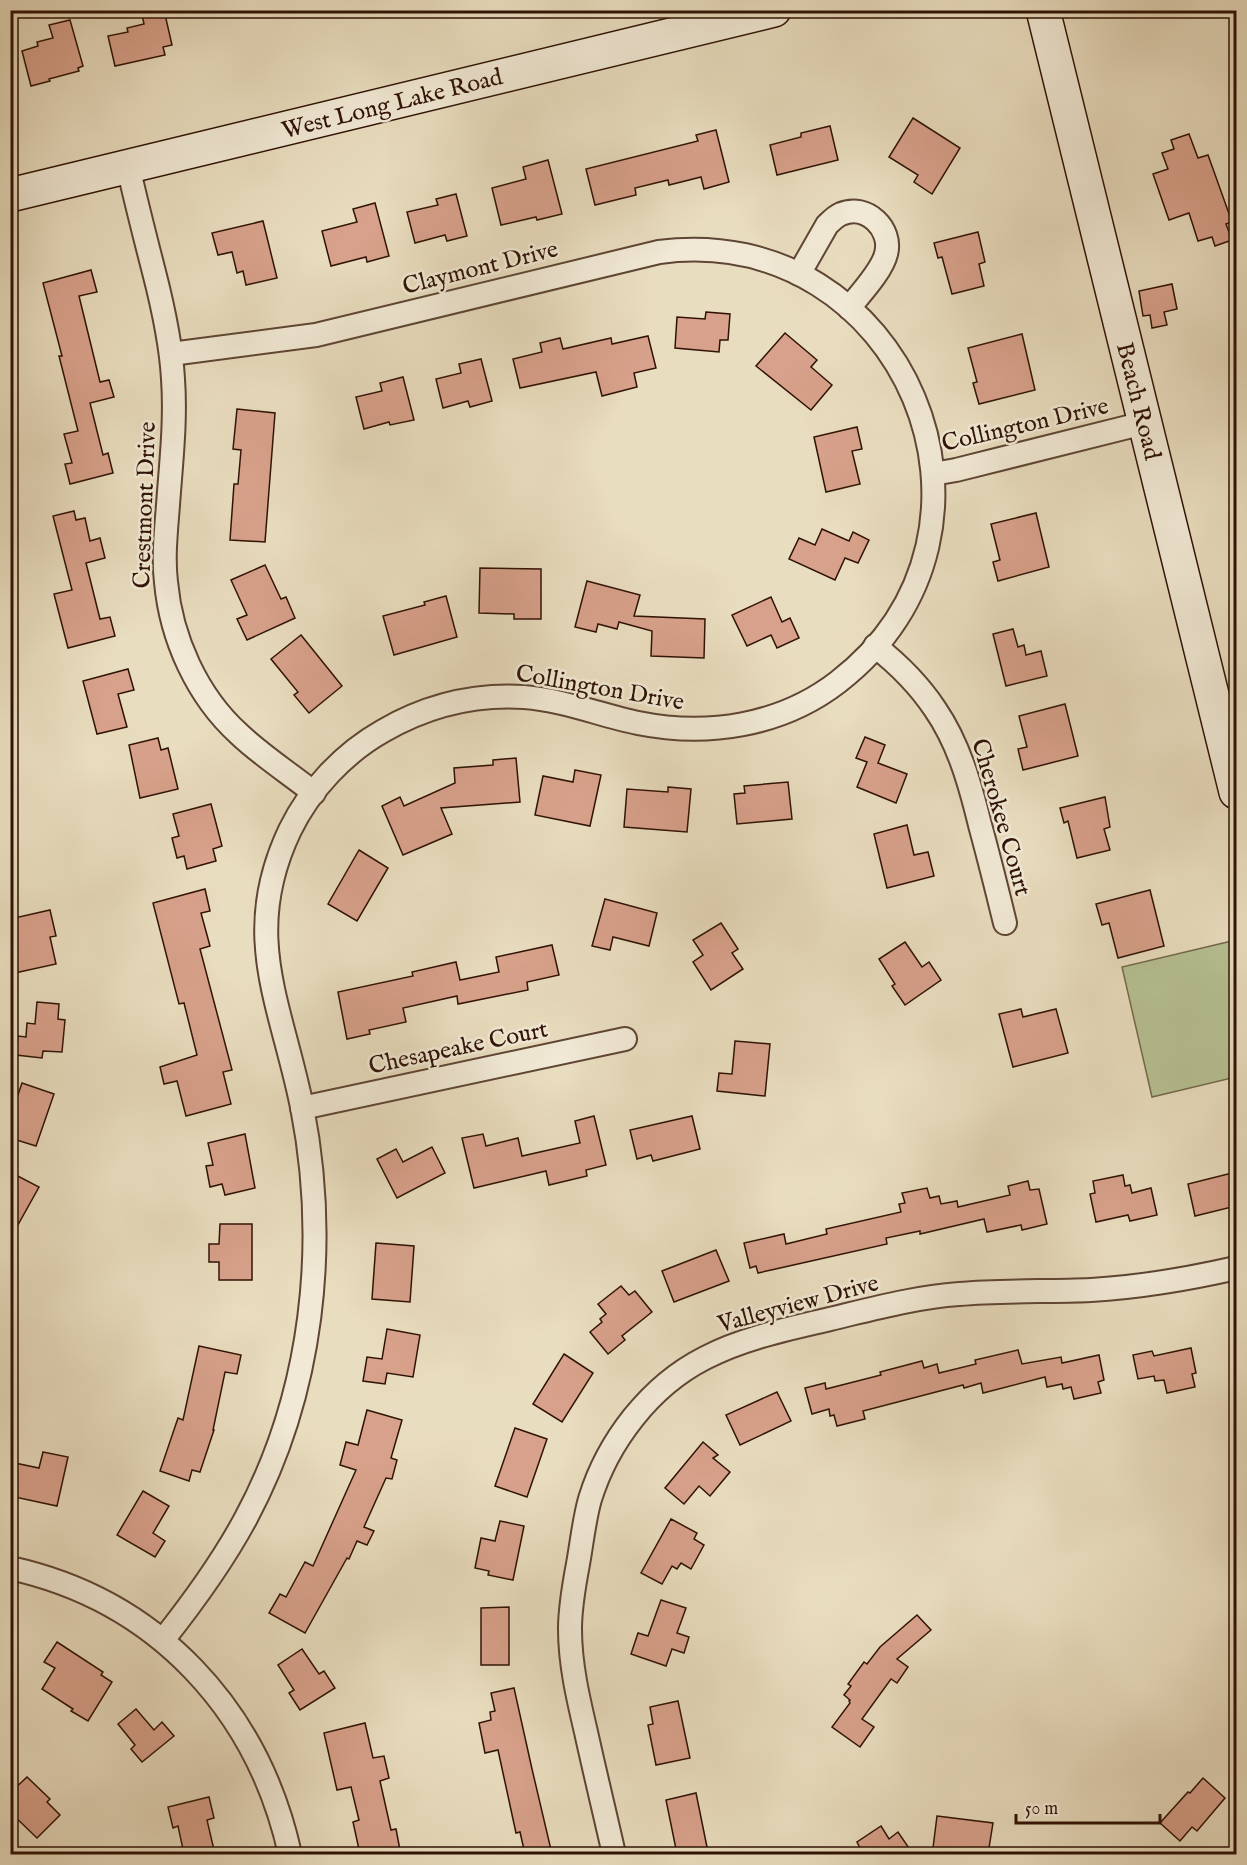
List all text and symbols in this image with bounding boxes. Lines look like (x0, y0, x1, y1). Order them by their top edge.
street label: West Long Lake Road (279, 62, 506, 147)
street label: Claymont Drive (399, 234, 561, 303)
street label: Beach Road (1108, 339, 1167, 463)
street label: Collington Drive (939, 391, 1112, 460)
street label: Crestmont Drive (127, 421, 164, 589)
street label: Collington Drive (513, 658, 686, 719)
street label: Cherokee Court (963, 735, 1038, 900)
street label: Chesapeake Court (366, 1014, 551, 1083)
street label: Valleyview Drive (714, 1268, 882, 1341)
scale bar (1016, 1787, 1160, 1825)
text: 50 m (1025, 1798, 1058, 1821)

